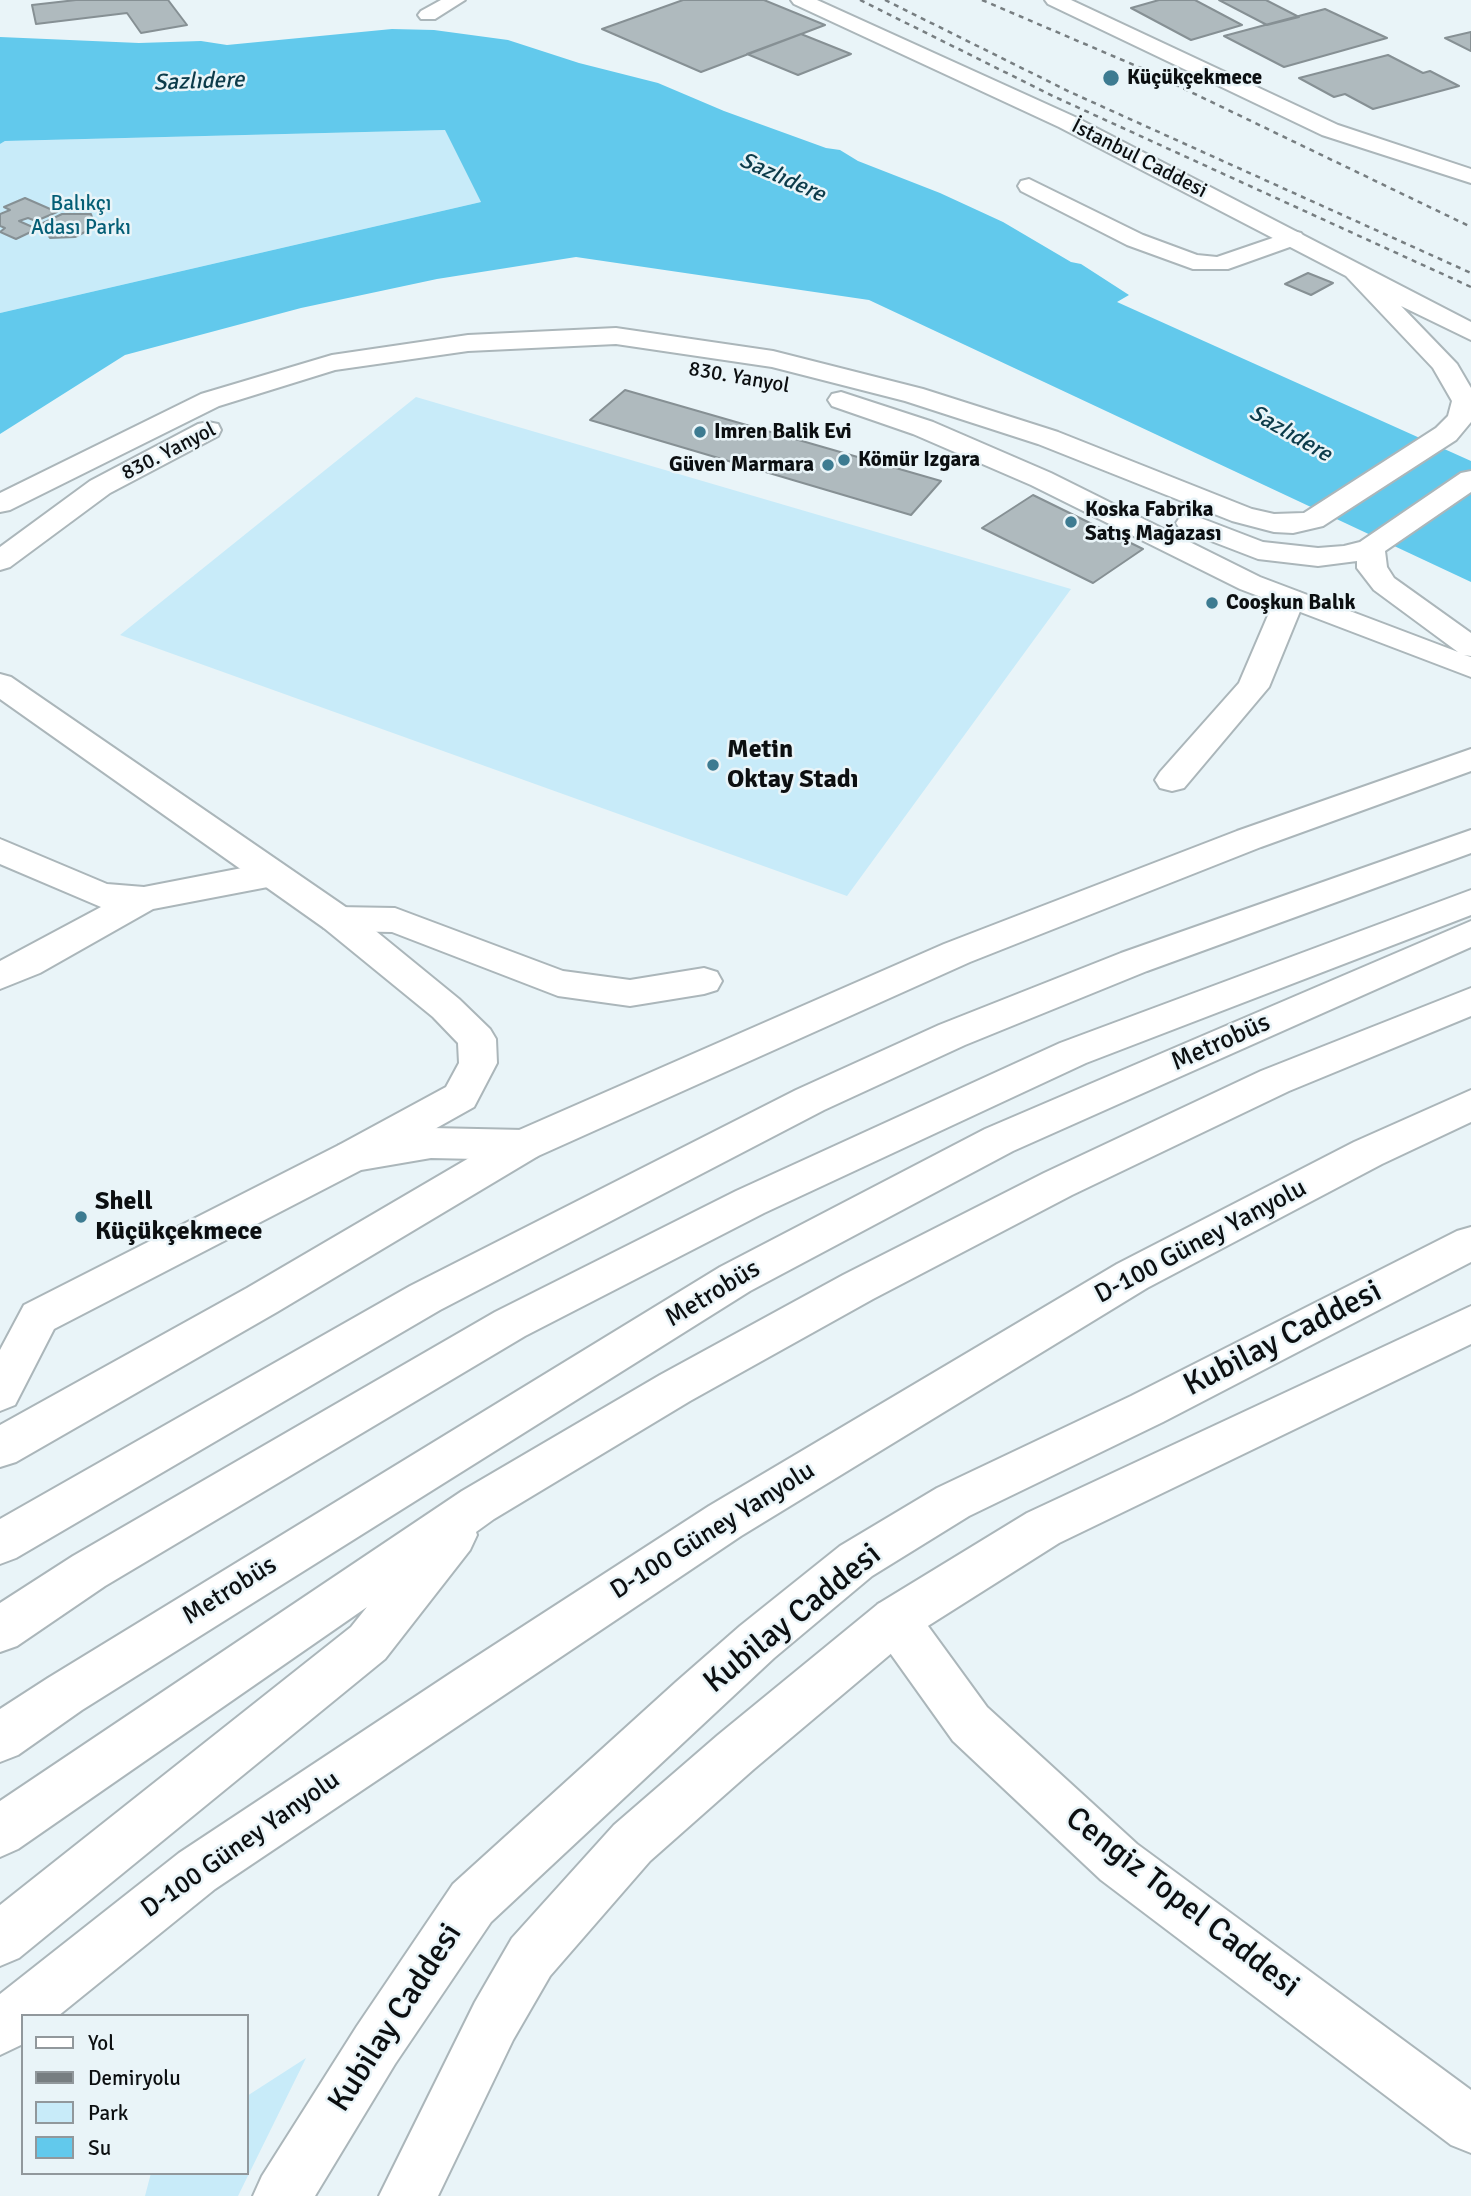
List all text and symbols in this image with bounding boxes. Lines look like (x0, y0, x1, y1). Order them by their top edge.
place label: Küçükçekmece (1127, 65, 1262, 91)
water label: Sazlıdere (153, 67, 245, 97)
marker: Küçükçekmece (1101, 68, 1121, 88)
street label: İstanbul Caddesi (1067, 114, 1211, 204)
water label: Sazlıdere (735, 147, 829, 209)
park label: Balıkçı Adası Parkı (31, 191, 131, 241)
street label: 830. Yanyol (687, 357, 791, 399)
water label: Sazlıdere (1244, 399, 1336, 469)
street label: 830. Yanyol (118, 418, 220, 486)
place label: Imren Balik Evi (714, 419, 852, 445)
marker: Imren Balik Evi (692, 424, 708, 440)
place label: Kömür Izgara (858, 447, 980, 473)
place label: Güven Marmara (669, 452, 814, 478)
marker: Kömür Izgara (836, 452, 852, 468)
marker: Güven Marmara (820, 457, 836, 473)
place label: Koska Fabrika Satış Mağazası (1085, 497, 1221, 547)
marker: Koska Fabrika Satış Mağazası (1063, 514, 1079, 530)
place label: Cooşkun Balık (1226, 590, 1355, 616)
marker: Cooşkun Balık (1204, 595, 1220, 611)
place label: Metin Oktay Stadı (727, 734, 859, 796)
marker: Metin Oktay Stadı (705, 757, 721, 773)
street label: Metrobüs (1167, 1007, 1275, 1079)
street label: D-100 Güney Yanyolu (1090, 1173, 1312, 1311)
place label: Shell Küçükçekmece (95, 1186, 262, 1248)
marker: Shell Küçükçekmece (73, 1209, 89, 1225)
street label: Metrobüs (660, 1254, 766, 1334)
street label: Kubilay Caddesi (1178, 1273, 1388, 1405)
street label: D-100 Güney Yanyolu (605, 1455, 821, 1607)
street label: Kubilay Caddesi (697, 1536, 889, 1702)
street label: Metrobüs (177, 1550, 283, 1632)
street label: D-100 Güney Yanyolu (136, 1765, 346, 1925)
street label: Cengiz Topel Caddesi (1057, 1800, 1307, 2006)
street label: Kubilay Caddesi (321, 1917, 471, 2119)
legend (21, 2014, 248, 2175)
text: Yol (88, 2030, 114, 2056)
text: Demiryolu (88, 2065, 181, 2091)
text: Park (88, 2100, 128, 2126)
text: Su (88, 2135, 111, 2161)

